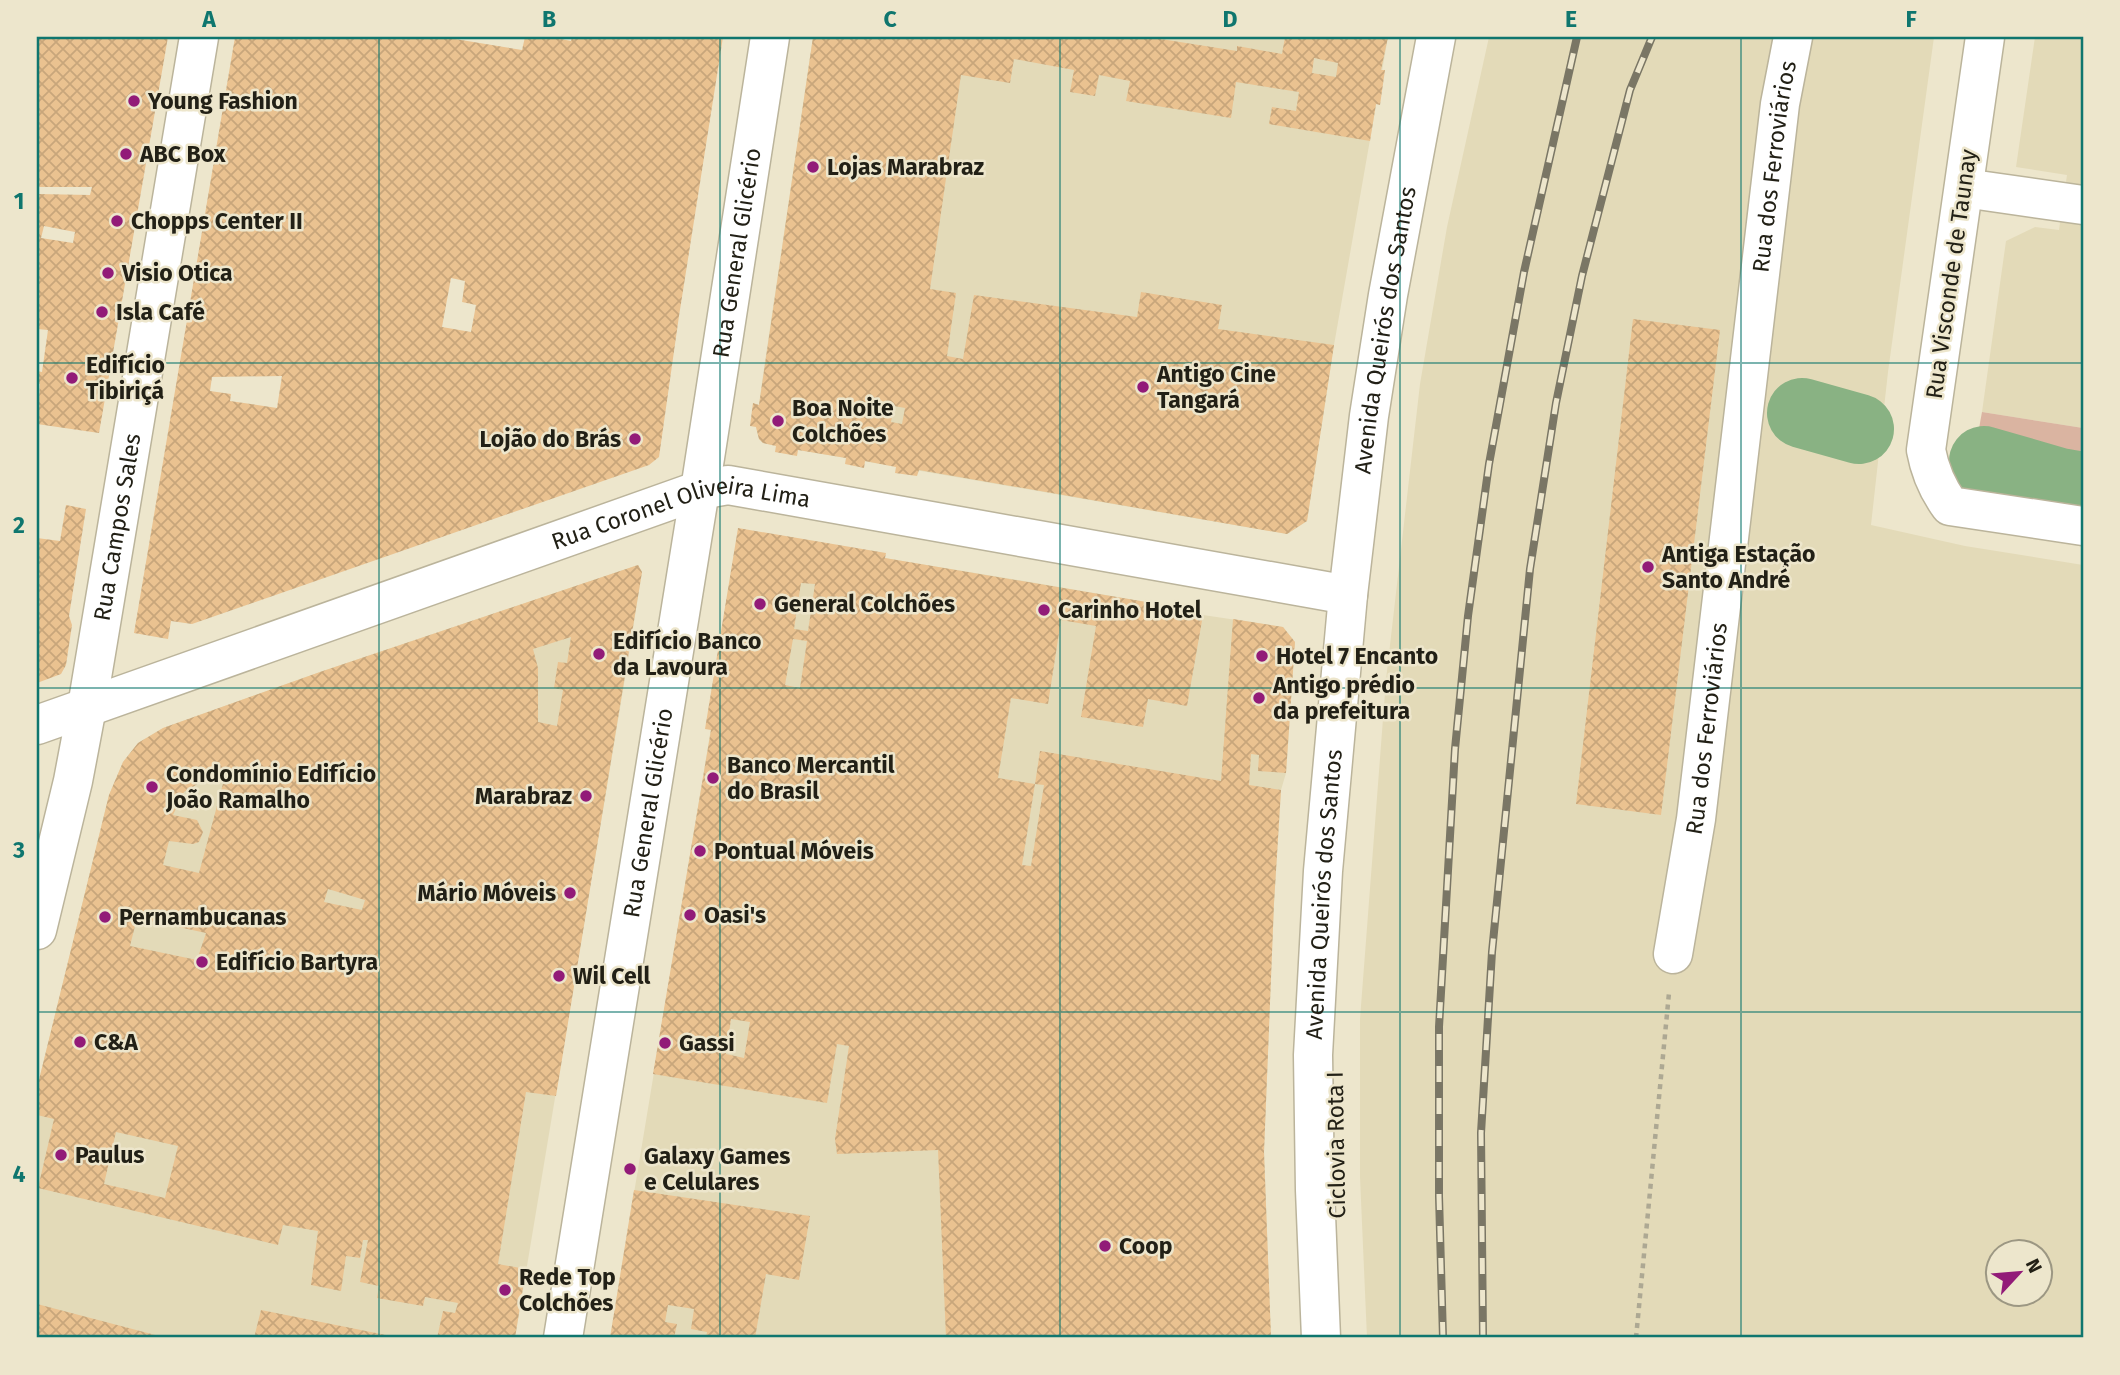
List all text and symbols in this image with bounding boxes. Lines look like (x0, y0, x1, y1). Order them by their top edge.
text: A (201, 5, 216, 33)
text: B (542, 5, 556, 33)
text: C (883, 5, 897, 33)
text: D (1223, 5, 1238, 33)
text: E (1565, 5, 1577, 33)
text: F (1905, 5, 1917, 33)
street label: Rua dos Ferroviários (1746, 58, 1802, 274)
place label: Young Fashion (147, 87, 298, 115)
marker: Young Fashion (126, 93, 142, 109)
place label: ABC Box (139, 140, 226, 168)
marker: ABC Box (118, 146, 134, 162)
street label: Rua General Glicério (707, 146, 767, 360)
street label: Rua Visconde de Taunay (1920, 147, 1982, 401)
place label: Lojas Marabraz (827, 153, 985, 181)
marker: Lojas Marabraz (805, 159, 821, 175)
street label: Avenida Queirós dos Santos (1348, 184, 1422, 475)
text: 1 (14, 187, 24, 215)
place label: Chopps Center II (131, 207, 303, 235)
marker: Chopps Center II (109, 213, 125, 229)
place label: Visio Otica (121, 259, 233, 287)
marker: Visio Otica (100, 265, 116, 281)
place label: Isla Café (116, 298, 205, 326)
marker: Isla Café (94, 304, 110, 320)
place label: Edifício Tibiriçá (86, 351, 165, 406)
place label: Antigo Cine Tangará (1156, 360, 1276, 414)
marker: Edifício Tibiriçá (64, 370, 80, 386)
marker: Antigo Cine Tangará (1135, 379, 1151, 395)
place label: Boa Noite Colchões (792, 394, 894, 448)
marker: Boa Noite Colchões (770, 413, 786, 429)
place label: Lojão do Brás (480, 425, 621, 453)
street label: Rua Campos Sales (88, 431, 147, 623)
marker: Lojão do Brás (627, 431, 643, 447)
street label: Rua Coronel Oliveira Lima (548, 471, 813, 556)
text: 2 (13, 511, 25, 539)
place label: Antiga Estação Santo André (1661, 540, 1816, 594)
marker: Antiga Estação Santo André (1640, 559, 1656, 575)
place label: General Colchões (774, 590, 955, 618)
marker: General Colchões (752, 596, 768, 612)
place label: Carinho Hotel (1058, 596, 1202, 624)
marker: Carinho Hotel (1036, 602, 1052, 618)
street label: Rua dos Ferroviários (1680, 621, 1733, 837)
place label: Edifício Banco da Lavoura (613, 627, 761, 681)
place label: Hotel 7 Encanto (1276, 642, 1438, 670)
marker: Edifício Banco da Lavoura (591, 646, 607, 662)
marker: Hotel 7 Encanto (1254, 648, 1270, 664)
place label: Antigo prédio da prefeitura (1272, 671, 1415, 725)
marker: Antigo prédio da prefeitura (1251, 690, 1267, 706)
street label: Rua General Glicério (617, 706, 679, 920)
street label: Avenida Queirós dos Santos (1300, 748, 1348, 1040)
place label: Banco Mercantil do Brasil (727, 751, 895, 805)
place label: Condomínio Edifício João Ramalho (165, 760, 376, 814)
marker: Banco Mercantil do Brasil (705, 770, 721, 786)
marker: Condomínio Edifício João Ramalho (144, 779, 160, 795)
place label: Marabraz (475, 782, 572, 810)
marker: Marabraz (578, 788, 594, 804)
text: 3 (12, 836, 25, 864)
place label: Pontual Móveis (714, 837, 874, 865)
marker: Pontual Móveis (692, 843, 708, 859)
place label: Mário Móveis (417, 879, 556, 907)
marker: Mário Móveis (562, 885, 578, 901)
place label: Oasi's (704, 901, 766, 929)
place label: Pernambucanas (119, 903, 286, 931)
marker: Oasi's (682, 907, 698, 923)
marker: Pernambucanas (97, 909, 113, 925)
place label: Edifício Bartyra (216, 948, 378, 976)
marker: Edifício Bartyra (194, 954, 210, 970)
place label: Wil Cell (573, 962, 651, 990)
marker: Wil Cell (551, 968, 567, 984)
place label: C&A (94, 1028, 138, 1056)
place label: Gassi (679, 1029, 735, 1057)
marker: C&A (72, 1034, 88, 1050)
marker: Gassi (657, 1035, 673, 1051)
street label: Ciclovia Rota I (1321, 1071, 1351, 1219)
place label: Paulus (75, 1141, 144, 1169)
place label: Galaxy Games e Celulares (644, 1142, 790, 1196)
marker: Paulus (53, 1147, 69, 1163)
text: 4 (13, 1160, 26, 1188)
marker: Galaxy Games e Celulares (622, 1161, 638, 1177)
place label: Coop (1119, 1232, 1172, 1260)
marker: Coop (1097, 1238, 1113, 1254)
north arrow (1983, 1238, 2054, 1308)
text: N (2021, 1255, 2047, 1276)
place label: Rede Top Colchões (519, 1263, 616, 1317)
marker: Rede Top Colchões (497, 1282, 513, 1298)

